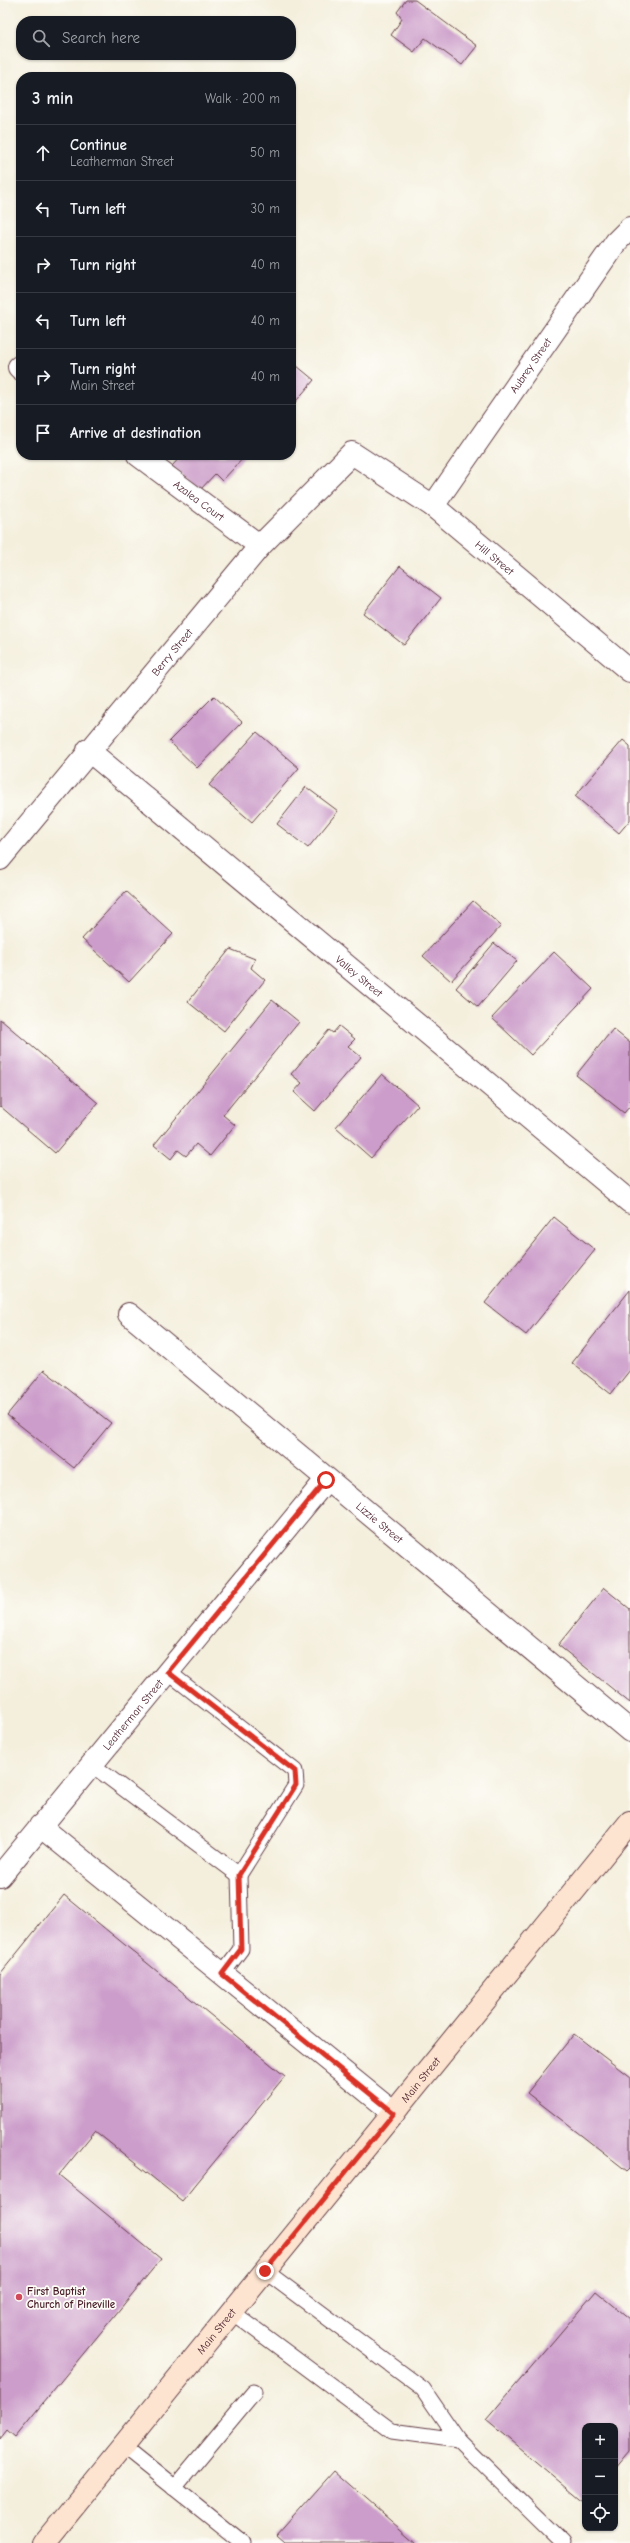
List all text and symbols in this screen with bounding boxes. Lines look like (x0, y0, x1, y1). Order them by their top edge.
search box (16, 16, 296, 60)
icon: search (30, 27, 52, 49)
text: Search here (62, 29, 140, 47)
text: 3 min (32, 89, 73, 108)
text: Walk · 200 m (205, 91, 280, 106)
text: Continue (70, 136, 127, 154)
icon: ahead (32, 142, 54, 164)
text: 50 m (250, 145, 280, 160)
text: Leatherman Street (70, 154, 173, 169)
icon: left (32, 198, 54, 220)
text: Turn left (70, 200, 126, 218)
text: 30 m (250, 201, 280, 216)
icon: right (32, 254, 54, 276)
text: Turn right (70, 256, 136, 274)
text: 40 m (251, 257, 280, 272)
icon: left (32, 310, 54, 332)
text: Turn left (70, 312, 126, 330)
text: 40 m (251, 313, 280, 328)
street label: Aubrey Street (507, 335, 555, 396)
text: Turn right (70, 360, 136, 378)
icon: right (32, 366, 54, 388)
text: 40 m (251, 369, 280, 384)
text: Main Street (70, 378, 135, 393)
icon: arrive (32, 422, 54, 444)
text: Arrive at destination (70, 424, 201, 442)
street label: Azalea Court (171, 478, 227, 524)
street label: Hill Street (472, 538, 517, 579)
street label: Berry Street (149, 626, 196, 679)
street label: Valley Street (333, 953, 386, 1000)
route start (317, 1471, 335, 1489)
street label: Lizzie Street (353, 1500, 406, 1547)
street label: Leatherman Street (100, 1676, 167, 1753)
street label: Main Street (399, 2054, 444, 2105)
route end (256, 2262, 274, 2280)
place label: First Baptist Church of Pineville (27, 2285, 116, 2311)
marker: First Baptist Church of Pineville (14, 2292, 24, 2302)
street label: Main Street (194, 2305, 239, 2357)
map controls (582, 2423, 618, 2531)
button: + (582, 2423, 618, 2459)
button: − (582, 2459, 618, 2495)
button: locate (582, 2495, 618, 2531)

